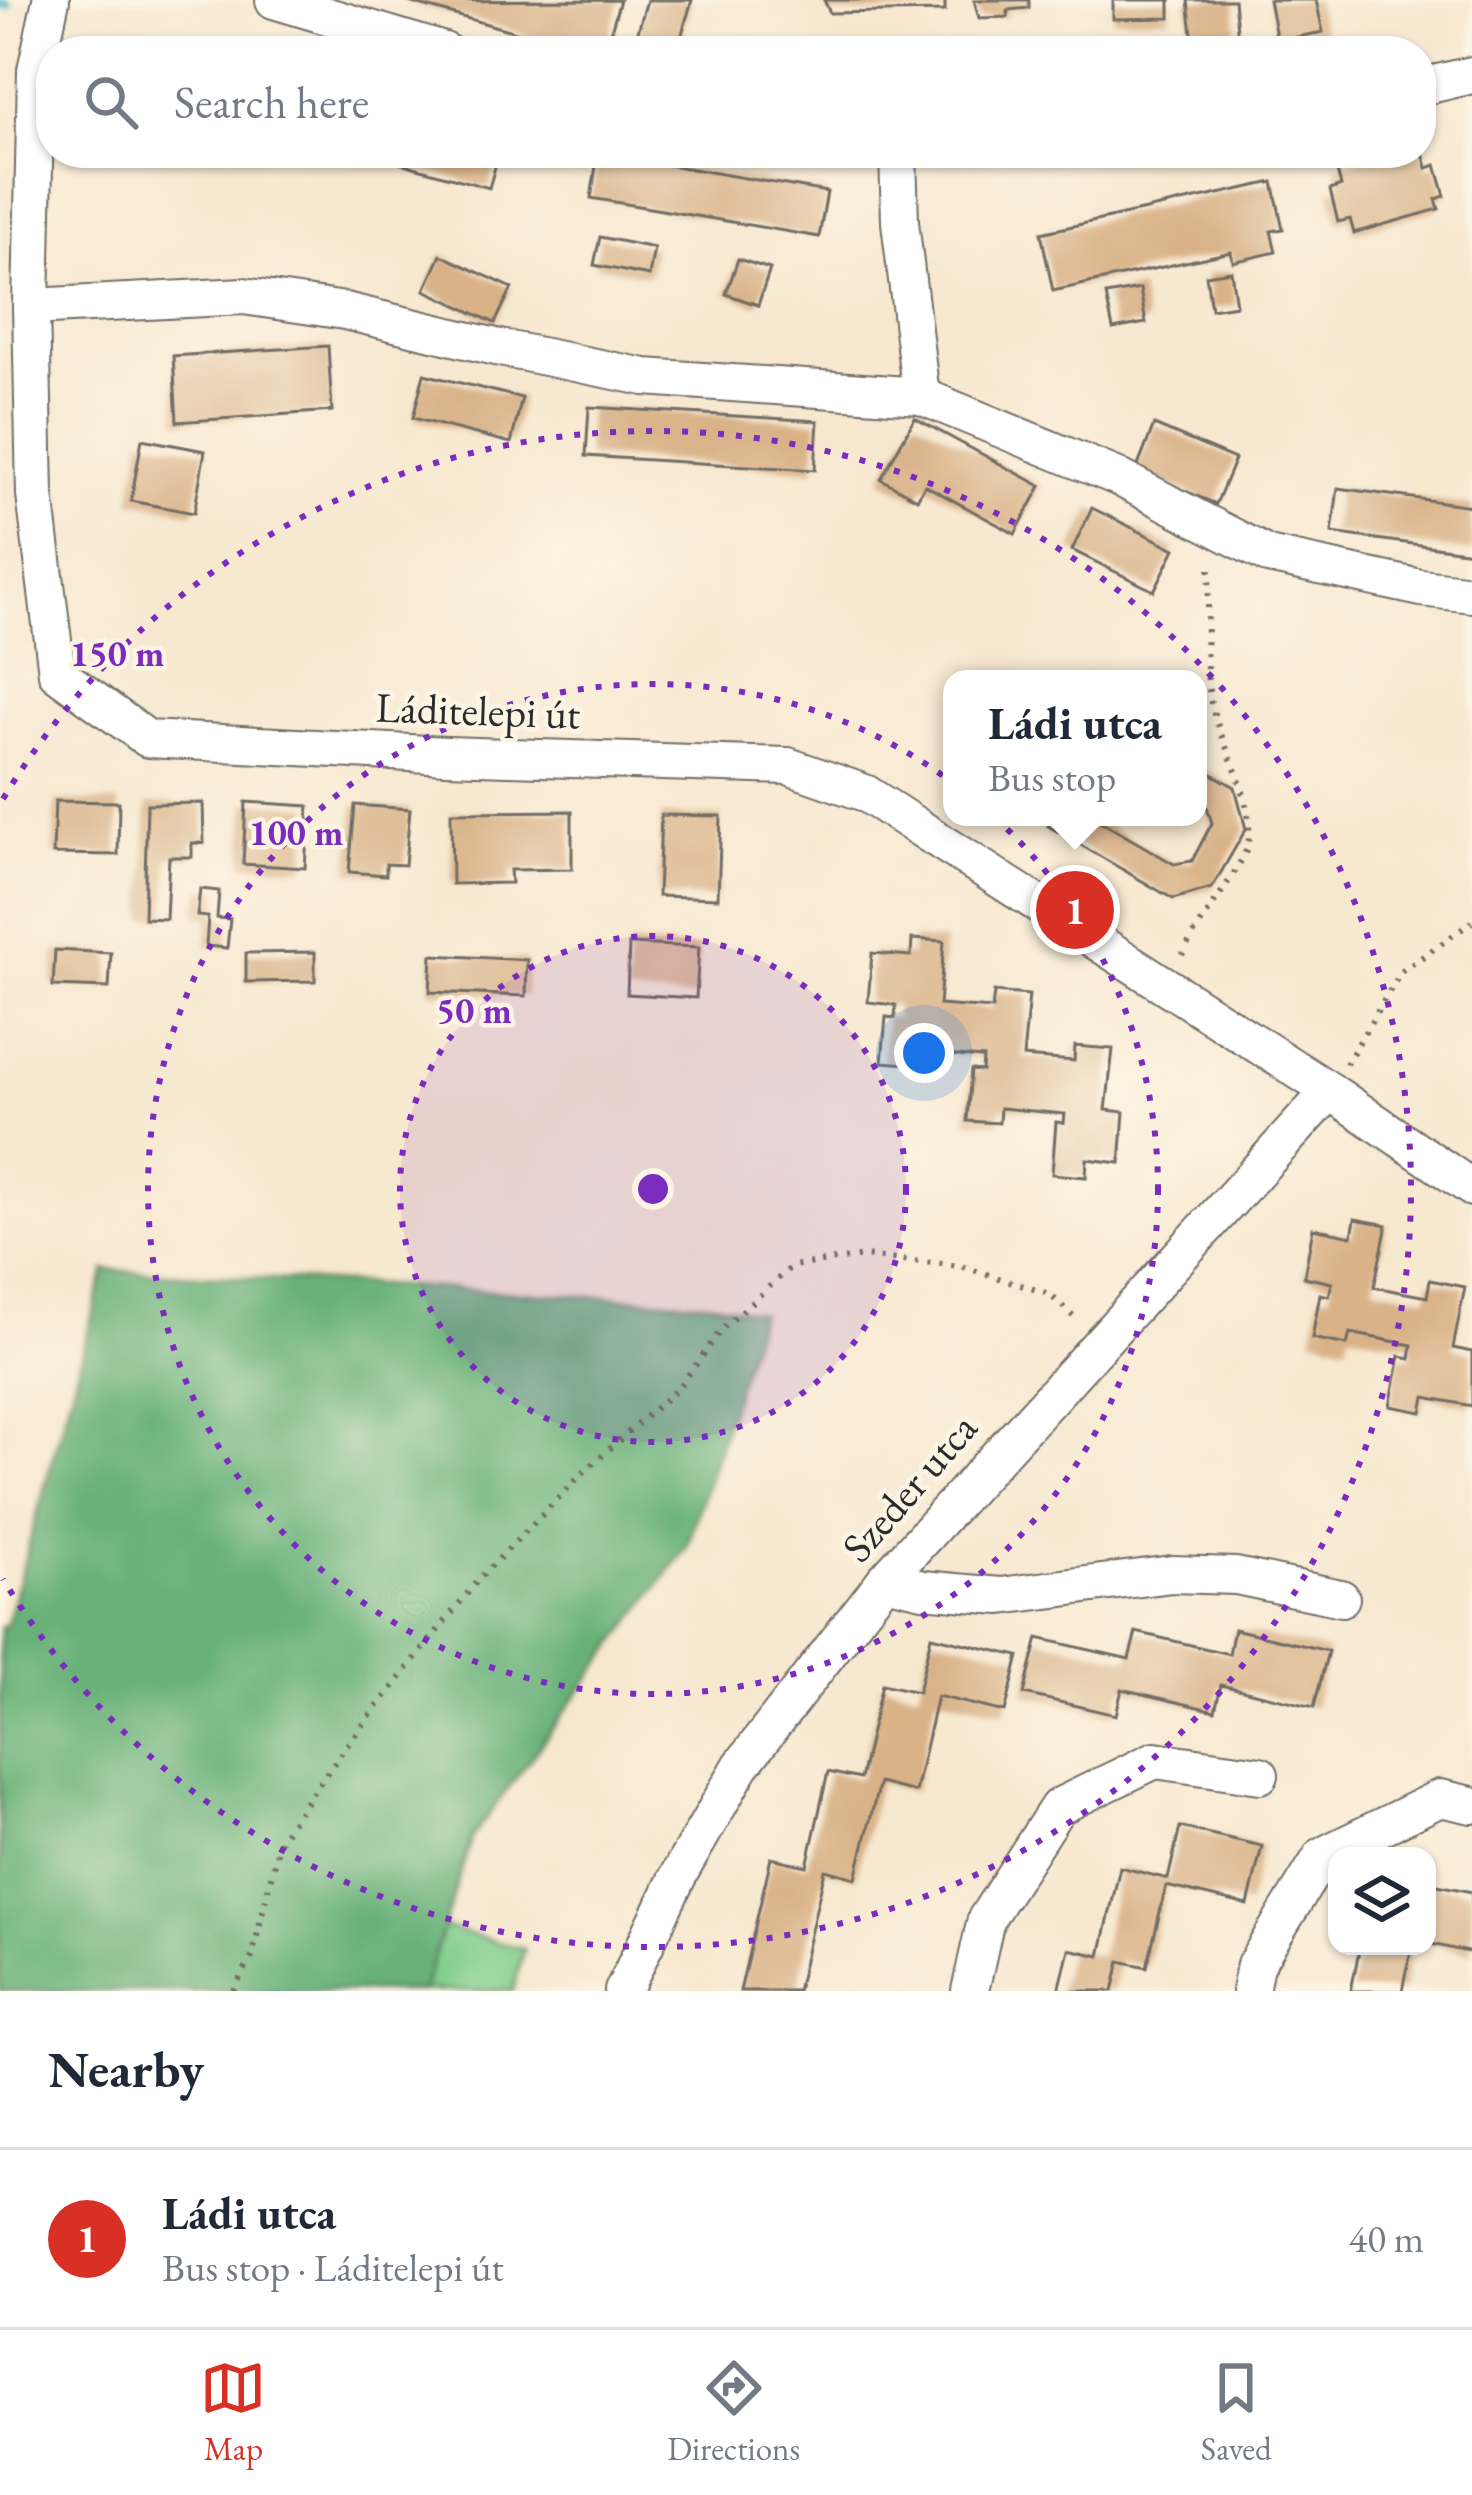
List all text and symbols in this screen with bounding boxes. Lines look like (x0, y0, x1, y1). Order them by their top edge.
search box (36, 36, 1436, 168)
icon: search (78, 69, 144, 135)
text: Search here (174, 73, 369, 131)
text: 150 m (70, 630, 164, 677)
popup (943, 670, 1207, 826)
street label: Láditelepi út (375, 679, 581, 742)
text: Ládi utca (988, 694, 1162, 752)
text: Bus stop (988, 752, 1116, 803)
text: 100 m (249, 809, 343, 856)
pin: 1 (1036, 865, 1114, 955)
text: 50 m (436, 987, 512, 1034)
your location (894, 1023, 954, 1083)
centre of rings (632, 1168, 674, 1210)
street label: Szeder utca (830, 1401, 989, 1573)
map controls (1328, 1847, 1436, 1955)
button: layers (1328, 1847, 1436, 1955)
text: Nearby (48, 2036, 204, 2102)
text: Ládi utca (162, 2184, 336, 2242)
text: 1 (77, 2213, 97, 2264)
text: 40 m (1348, 2213, 1424, 2264)
text: Bus stop · Láditelepi út (162, 2242, 504, 2293)
tab: Map (200, 2355, 266, 2470)
tab: Directions (667, 2355, 800, 2470)
tab: Saved (1201, 2355, 1272, 2470)

